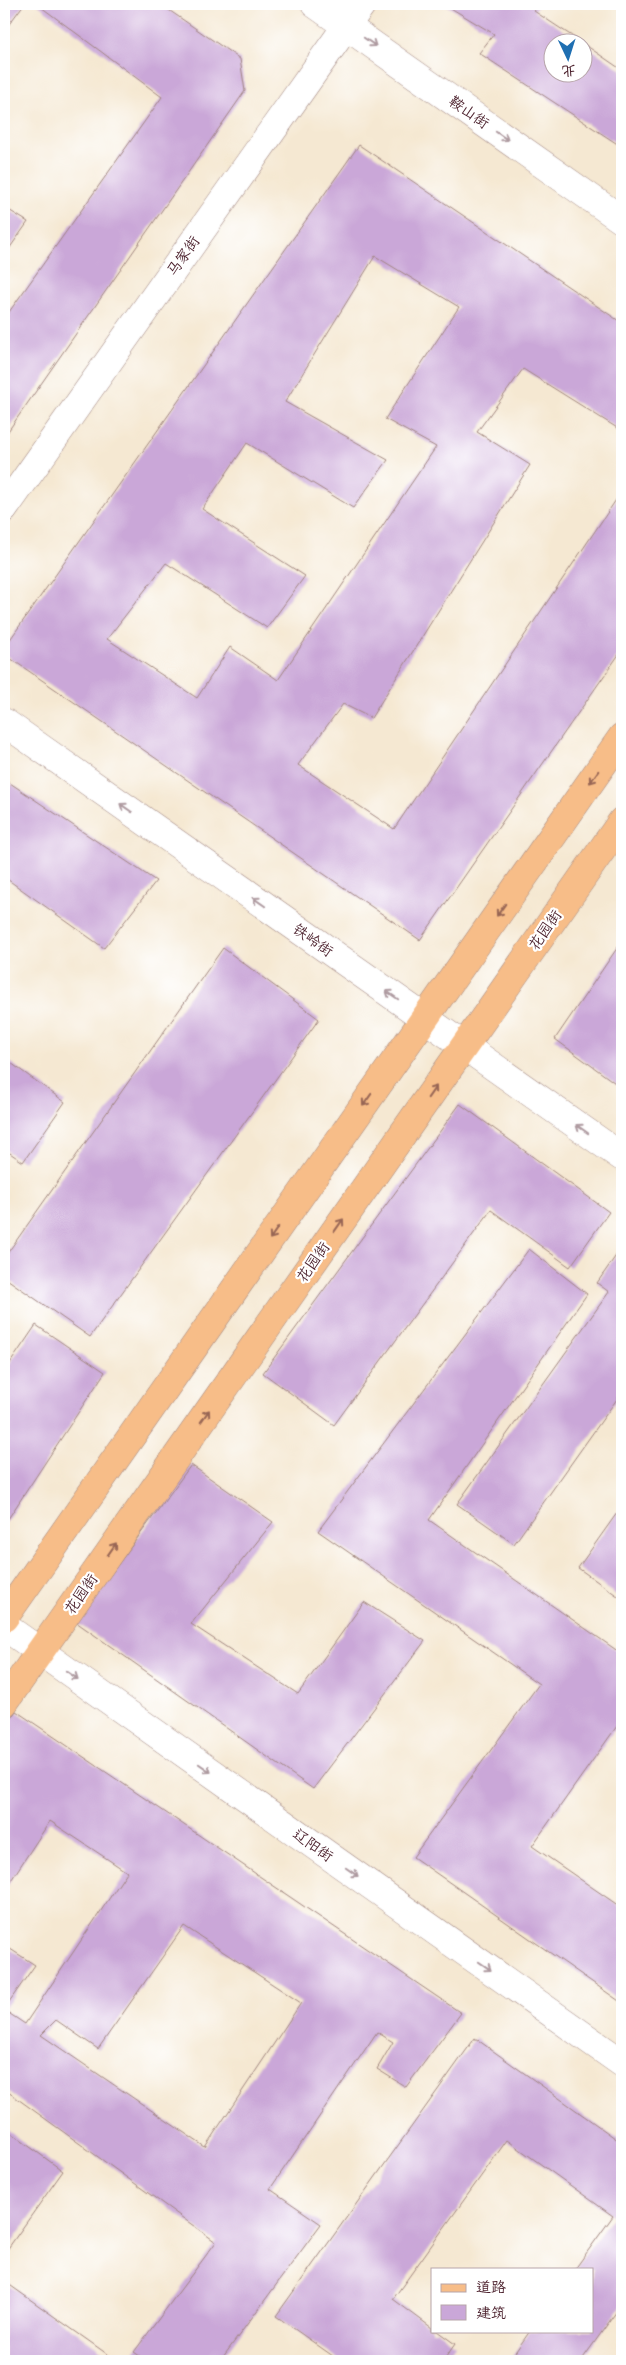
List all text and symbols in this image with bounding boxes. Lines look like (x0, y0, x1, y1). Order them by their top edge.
north arrow (544, 32, 594, 82)
one-way arrow (362, 37, 376, 47)
text: 北 (561, 58, 577, 83)
street label: 鞍山街 (443, 88, 495, 136)
one-way arrow (495, 131, 509, 141)
street label: 马家街 (159, 230, 207, 282)
one-way arrow (589, 770, 599, 784)
one-way arrow (120, 803, 134, 814)
one-way arrow (252, 897, 266, 907)
one-way arrow (496, 903, 506, 917)
street label: 花园街 (521, 904, 569, 956)
street label: 铁岭街 (287, 916, 339, 964)
one-way arrow (386, 990, 399, 1001)
one-way arrow (427, 1085, 437, 1099)
one-way arrow (362, 1093, 372, 1107)
one-way arrow (576, 1124, 590, 1134)
one-way arrow (334, 1218, 344, 1232)
one-way arrow (269, 1226, 279, 1240)
street label: 花园街 (289, 1236, 337, 1288)
one-way arrow (200, 1409, 210, 1423)
one-way arrow (107, 1542, 117, 1556)
street label: 花园街 (57, 1568, 105, 1620)
one-way arrow (65, 1670, 79, 1680)
one-way arrow (197, 1763, 211, 1774)
street label: 辽阳街 (287, 1821, 339, 1869)
one-way arrow (345, 1867, 359, 1877)
one-way arrow (477, 1961, 491, 1971)
legend (431, 2268, 594, 2332)
text: 道路 (476, 2274, 506, 2300)
text: 建筑 (476, 2300, 506, 2326)

